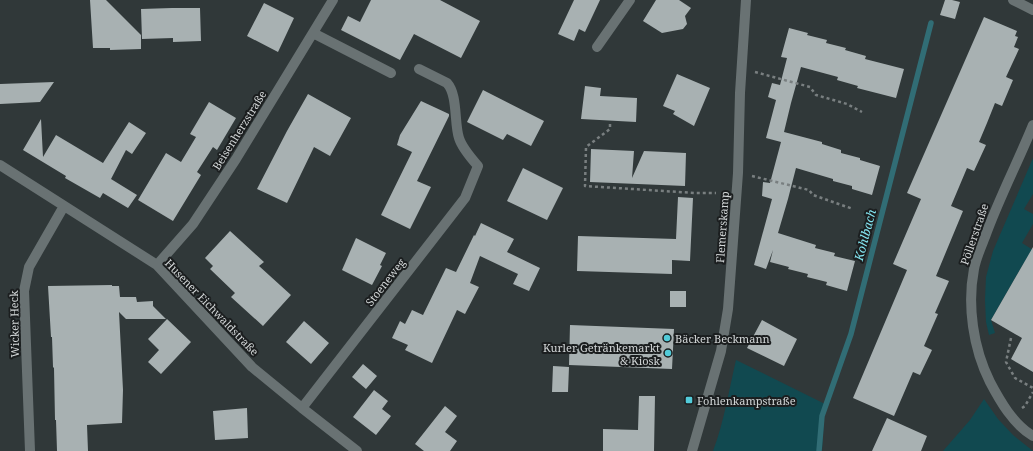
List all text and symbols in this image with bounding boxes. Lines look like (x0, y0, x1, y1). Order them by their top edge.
street label: Beisenherzstraße (208, 87, 270, 173)
street label: Flemerskamp (712, 190, 732, 263)
street label: Pöllerstraße (957, 201, 992, 267)
water label: Kohlbach (850, 207, 880, 264)
street label: Husener Eichwaldstraße (162, 255, 262, 359)
street label: Stoeneweg (362, 255, 408, 309)
street label: Wicker Heck (6, 290, 22, 358)
place label: Bäcker Beckmann (675, 331, 770, 346)
marker: Bäcker Beckmann (662, 333, 672, 343)
place label: Kurler Getränkemarkt & Kiosk (543, 340, 661, 368)
marker: Kurler Getränkemarkt & Kiosk (663, 348, 673, 358)
place label: Fohlenkampstraße (697, 393, 796, 408)
marker: Fohlenkampstraße (684, 395, 694, 405)

